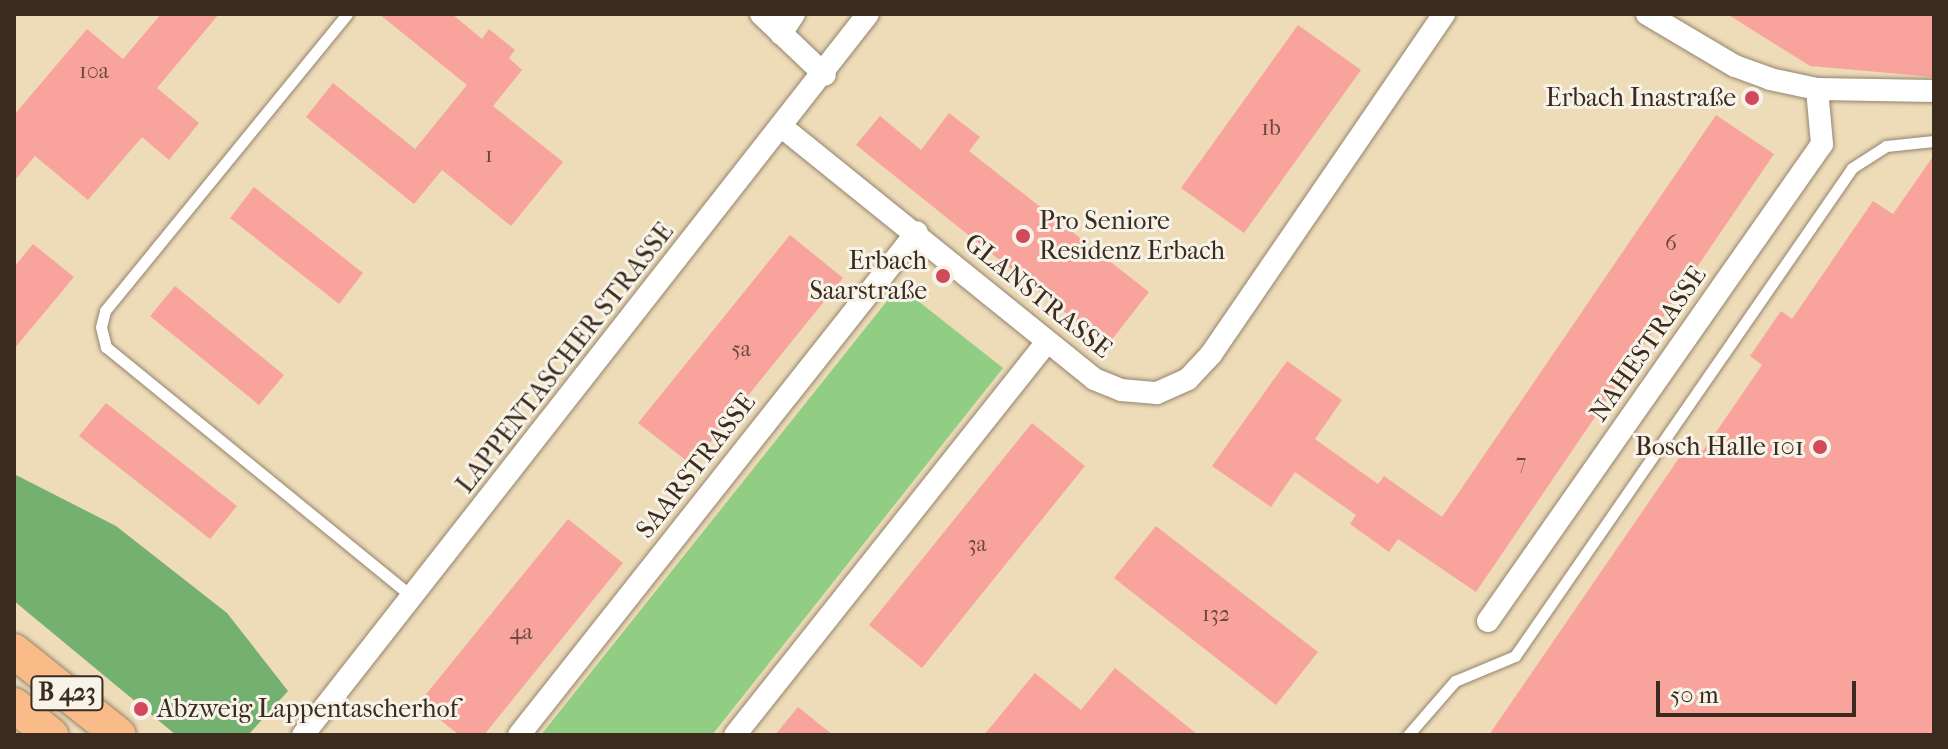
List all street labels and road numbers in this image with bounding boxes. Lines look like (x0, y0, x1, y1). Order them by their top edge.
street label: LAPPENTASCHER STRASSE (450, 217, 680, 499)
street label: GLANSTRASSE (958, 227, 1118, 365)
street label: NAHESTRASSE (1583, 261, 1713, 427)
street label: SAARSTRASSE (630, 387, 762, 545)
road number: B 423 (29, 673, 105, 713)

